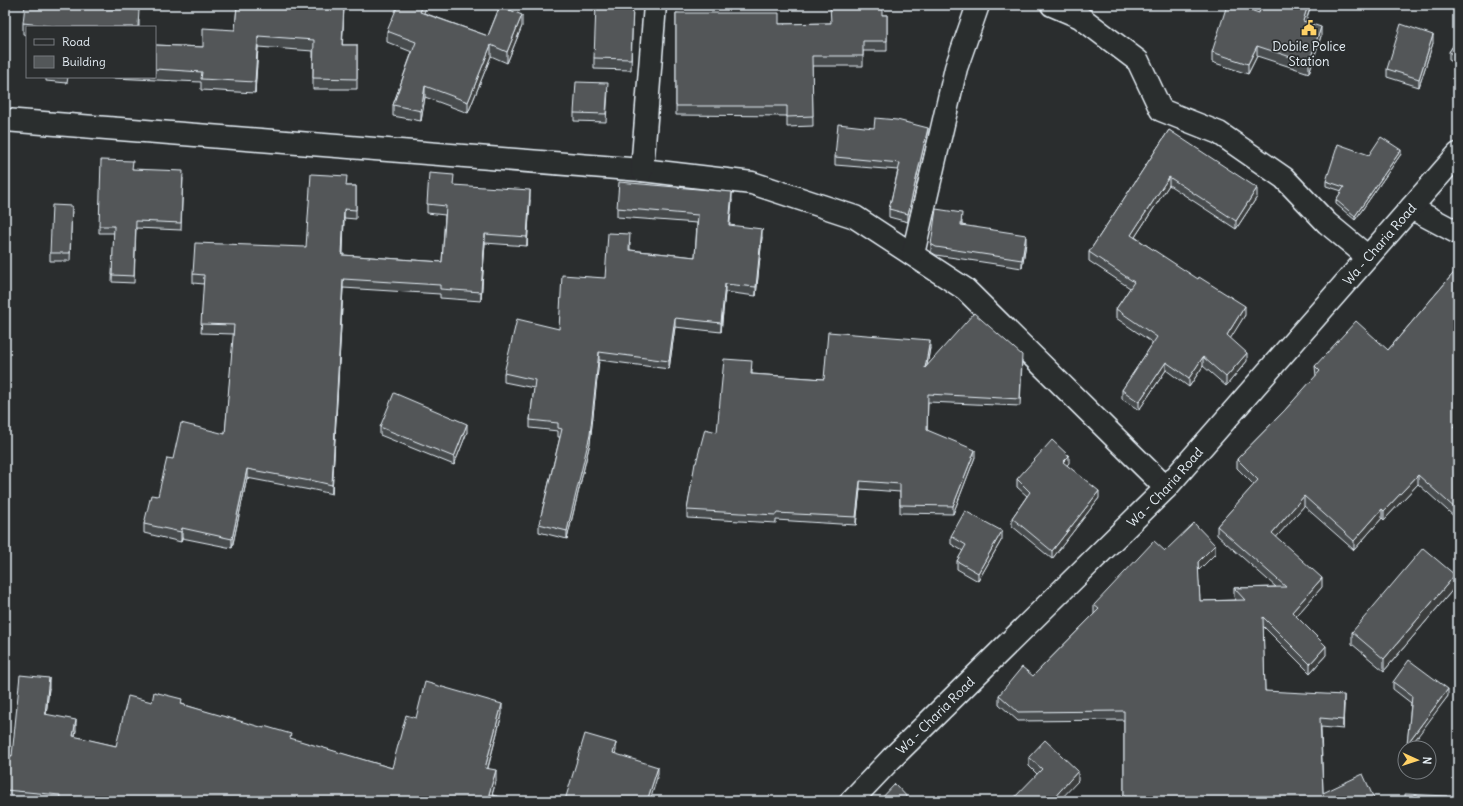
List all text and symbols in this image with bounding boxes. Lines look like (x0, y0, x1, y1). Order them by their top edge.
public building icon: Dobile Police Station (1300, 19, 1318, 37)
legend (26, 26, 156, 78)
text: Road (62, 34, 90, 49)
place label: Dobile Police Station (1272, 38, 1346, 70)
text: Building (62, 54, 106, 69)
street label: Wa - Charia Road (1339, 199, 1420, 289)
street label: Wa - Charia Road (1123, 443, 1207, 530)
street label: Wa - Charia Road (892, 673, 978, 758)
north arrow (1397, 740, 1437, 780)
text: N (1420, 756, 1434, 765)

